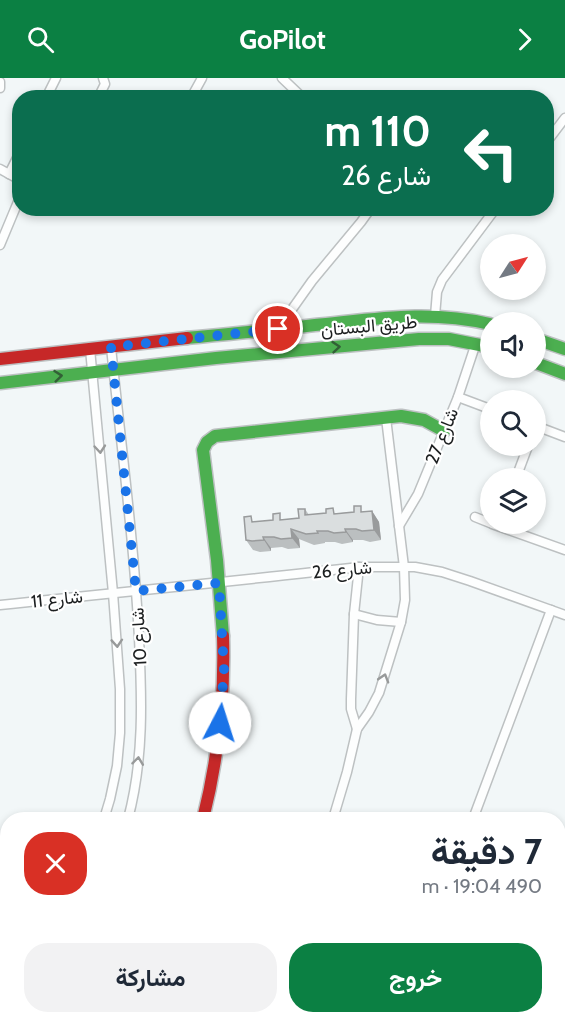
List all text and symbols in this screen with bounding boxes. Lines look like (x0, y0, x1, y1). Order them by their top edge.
icon: search (24, 23, 57, 56)
text: GoPilot (239, 23, 326, 56)
icon: forward (508, 23, 541, 56)
text: 110 m (324, 105, 431, 157)
icon: left (452, 114, 530, 192)
text: شارع 26 (341, 159, 431, 192)
north arrow (480, 234, 546, 300)
map controls (480, 234, 546, 534)
pin (252, 303, 303, 354)
street label: طريق البستان (320, 311, 418, 341)
icon: arrive (261, 312, 294, 345)
button: sound (480, 312, 546, 378)
one-way arrow (331, 341, 340, 354)
one-way arrow (54, 371, 63, 383)
button: search (480, 390, 546, 456)
street label: شارع 27 (421, 405, 464, 468)
one-way arrow (93, 445, 106, 454)
button: layers (480, 468, 546, 534)
street label: شارع 26 (311, 556, 373, 585)
street label: شارع 11 (30, 585, 84, 614)
street label: شارع 10 (126, 607, 153, 667)
one-way arrow (110, 639, 123, 648)
one-way arrow (377, 673, 389, 683)
position arrow (188, 691, 252, 755)
one-way arrow (132, 757, 144, 766)
text: 7 دقيقة (431, 829, 542, 873)
button: close (24, 832, 87, 895)
text: 490 m · 19:04 (422, 874, 542, 898)
button: مشاركة (24, 943, 277, 1012)
button: خروج (289, 943, 542, 1012)

